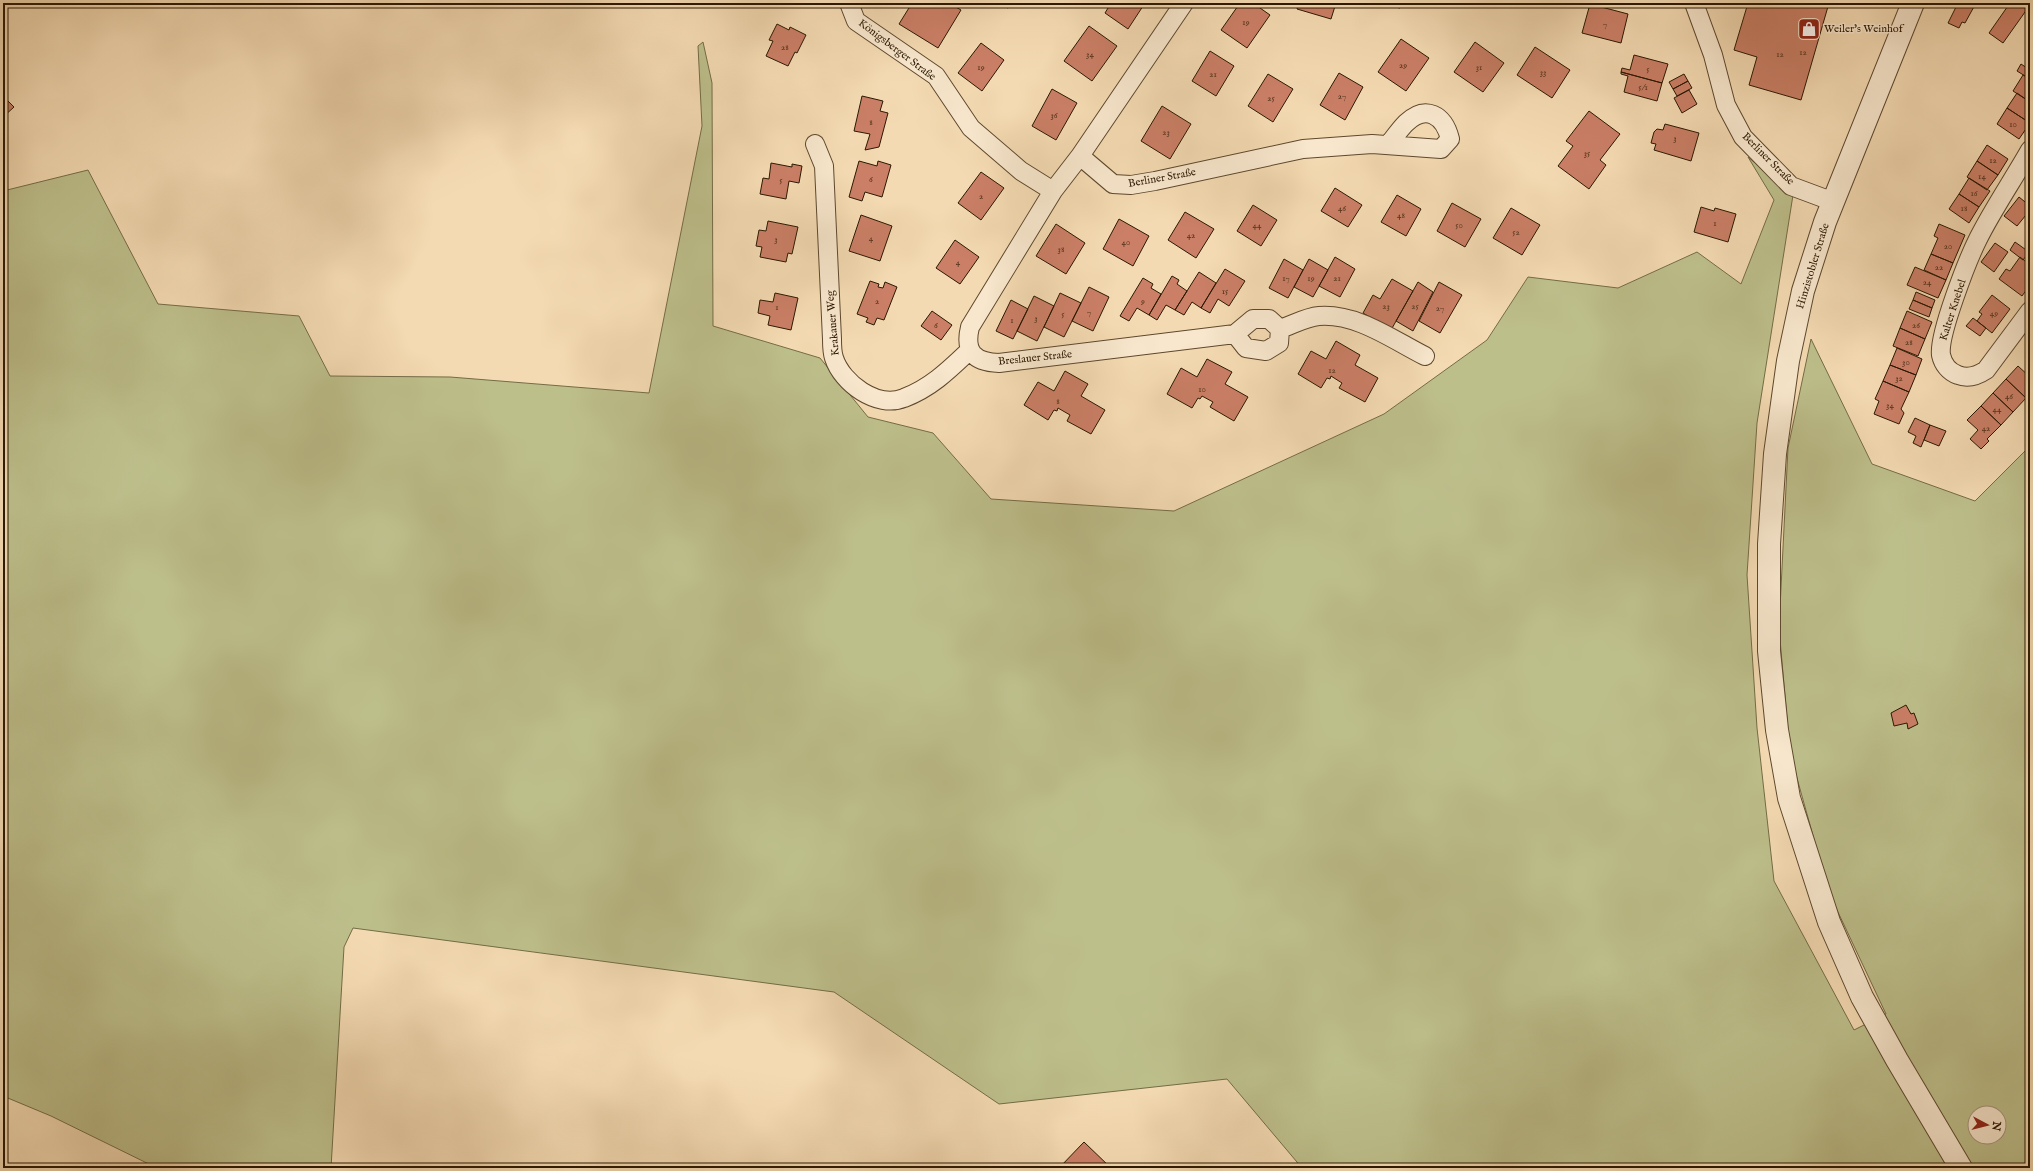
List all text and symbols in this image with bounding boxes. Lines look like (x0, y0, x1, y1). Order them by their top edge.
street label: Königsberger Straße (855, 16, 939, 84)
shop icon: Weiler's Weinhof (1796, 16, 1822, 42)
house number: 19 (1242, 17, 1250, 28)
house number: 7 (1603, 19, 1607, 30)
place label: Weiler's Weinhof (1824, 22, 1905, 36)
house number: 28 (781, 42, 789, 53)
house number: 12 (1799, 47, 1807, 58)
house number: 34 (1086, 49, 1094, 60)
house number: 12 (1776, 49, 1784, 60)
house number: 29 (1399, 60, 1407, 71)
house number: 19 (977, 62, 985, 73)
house number: 31 (1476, 62, 1482, 73)
house number: 5 (1646, 64, 1650, 75)
house number: 33 (1540, 67, 1546, 78)
house number: 21 (1209, 69, 1217, 80)
house number: 5/1 (1638, 82, 1648, 93)
house number: 27 (1338, 91, 1346, 102)
house number: 25 (1267, 93, 1275, 104)
house number: 36 (1050, 110, 1058, 121)
house number: 8 (869, 117, 873, 128)
house number: 10 (2009, 119, 2017, 130)
house number: 23 (1162, 127, 1170, 138)
street label: Berliner Straße (1739, 130, 1797, 188)
house number: 3 (1673, 133, 1677, 144)
house number: 35 (1584, 148, 1591, 159)
house number: 12 (1989, 155, 1997, 166)
street label: Berliner Straße (1127, 165, 1197, 191)
house number: 14 (1978, 171, 1986, 182)
house number: 6 (869, 174, 873, 185)
house number: 5 (779, 175, 783, 186)
house number: 16 (1970, 188, 1978, 199)
house number: 2 (979, 191, 983, 202)
house number: 46 (1338, 203, 1346, 214)
house number: 18 (1961, 203, 1968, 214)
house number: 48 (1397, 210, 1405, 221)
house number: 1 (1713, 218, 1717, 229)
house number: 44 (1253, 220, 1262, 231)
house number: 50 (1455, 220, 1463, 231)
street label: Hinzistobler Straße (1793, 221, 1833, 311)
house number: 52 (1512, 227, 1520, 238)
house number: 42 (1187, 230, 1195, 241)
house number: 4 (869, 233, 874, 244)
house number: 3 (774, 234, 778, 245)
house number: 40 (1122, 237, 1130, 248)
house number: 20 (1944, 241, 1952, 252)
house number: 38 (1058, 244, 1065, 255)
house number: 4 (956, 257, 961, 268)
house number: 22 (1935, 262, 1943, 273)
house number: 17 (1282, 273, 1290, 284)
house number: 19 (1307, 273, 1315, 284)
house number: 21 (1333, 273, 1341, 284)
house number: 24 (1923, 277, 1932, 288)
street label: Kalter Knebel (1936, 277, 1970, 343)
house number: 15 (1222, 286, 1229, 297)
street label: Krakauer Weg (823, 289, 843, 356)
house number: 2 (875, 296, 879, 307)
house number: 9 (1140, 296, 1145, 307)
house number: 23 (1382, 301, 1390, 312)
house number: 25 (1411, 301, 1419, 312)
house number: 1 (775, 302, 779, 313)
house number: 27 (1436, 303, 1444, 314)
house number: 7 (1087, 307, 1091, 318)
house number: 49 (1990, 308, 1998, 319)
house number: 5 (1061, 309, 1065, 320)
house number: 3 (1034, 313, 1038, 324)
house number: 1 (1010, 315, 1014, 326)
house number: 6 (934, 320, 938, 331)
house number: 26 (1912, 320, 1920, 331)
house number: 28 (1905, 337, 1913, 348)
street label: Breslauer Straße (997, 347, 1073, 369)
house number: 30 (1902, 357, 1910, 368)
house number: 12 (1328, 365, 1336, 376)
house number: 32 (1895, 373, 1903, 384)
house number: 10 (1198, 384, 1206, 395)
house number: 46 (2005, 391, 2013, 402)
house number: 8 (1056, 396, 1060, 407)
house number: 34 (1886, 400, 1894, 411)
house number: 44 (1993, 404, 2002, 415)
house number: 42 (1982, 423, 1990, 434)
north arrow (1967, 1105, 2007, 1145)
text: N (1988, 1120, 2004, 1132)

